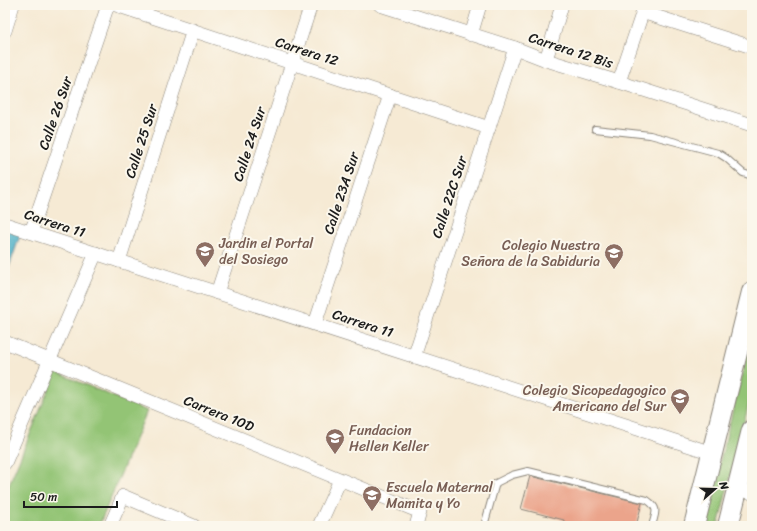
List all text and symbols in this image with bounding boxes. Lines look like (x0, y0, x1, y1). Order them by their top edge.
street label: Carrera 12 Bis (525, 25, 617, 76)
street label: Carrera 12 (272, 30, 342, 73)
street label: Calle 26 Sur (31, 72, 80, 153)
street label: Calle 25 Sur (118, 100, 166, 182)
street label: Calle 24 Sur (226, 102, 274, 185)
street label: Calle 23A Sur (316, 148, 367, 238)
street label: Calle 22C Sur (424, 152, 475, 242)
street label: Carrera 11 (21, 202, 89, 245)
place label: Jardin el Portal del Sosiego (218, 231, 314, 272)
place label: Colegio Nuestra Señora de la Sabiduria (461, 233, 600, 274)
school or university icon: Jardin el Portal del Sosiego (194, 240, 216, 268)
school or university icon: Colegio Nuestra Señora de la Sabiduria (603, 242, 625, 270)
street label: Carrera 11 (329, 302, 397, 345)
place label: Colegio Sicopedagogico Americano del Sur (523, 378, 667, 419)
school or university icon: Colegio Sicopedagogico Americano del Sur (669, 387, 691, 415)
street label: Carrera 10D (180, 388, 258, 439)
place label: Fundacion Hellen Keller (349, 418, 430, 459)
school or university icon: Fundacion Hellen Keller (324, 427, 346, 455)
north arrow (695, 469, 735, 509)
place label: Escuela Maternal Mamita y Yo (386, 475, 494, 516)
text: N (713, 478, 734, 493)
scale bar (24, 483, 117, 509)
school or university icon: Escuela Maternal Mamita y Yo (361, 484, 383, 512)
text: 50 m (30, 486, 57, 508)

